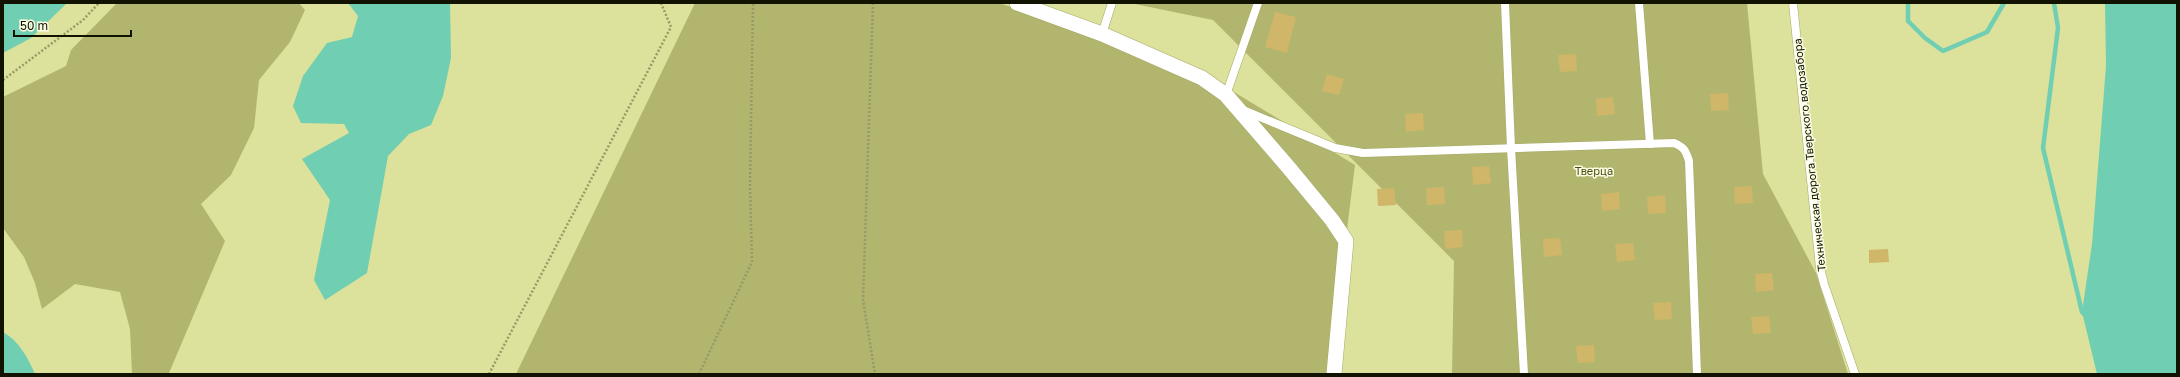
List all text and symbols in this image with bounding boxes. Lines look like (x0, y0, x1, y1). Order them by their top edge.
scale bar (14, 12, 131, 38)
text: 50 m (20, 18, 48, 33)
street label: Техническая дорога Тверского водозабора (1790, 38, 1828, 272)
park label: Тверца (1575, 164, 1613, 177)

